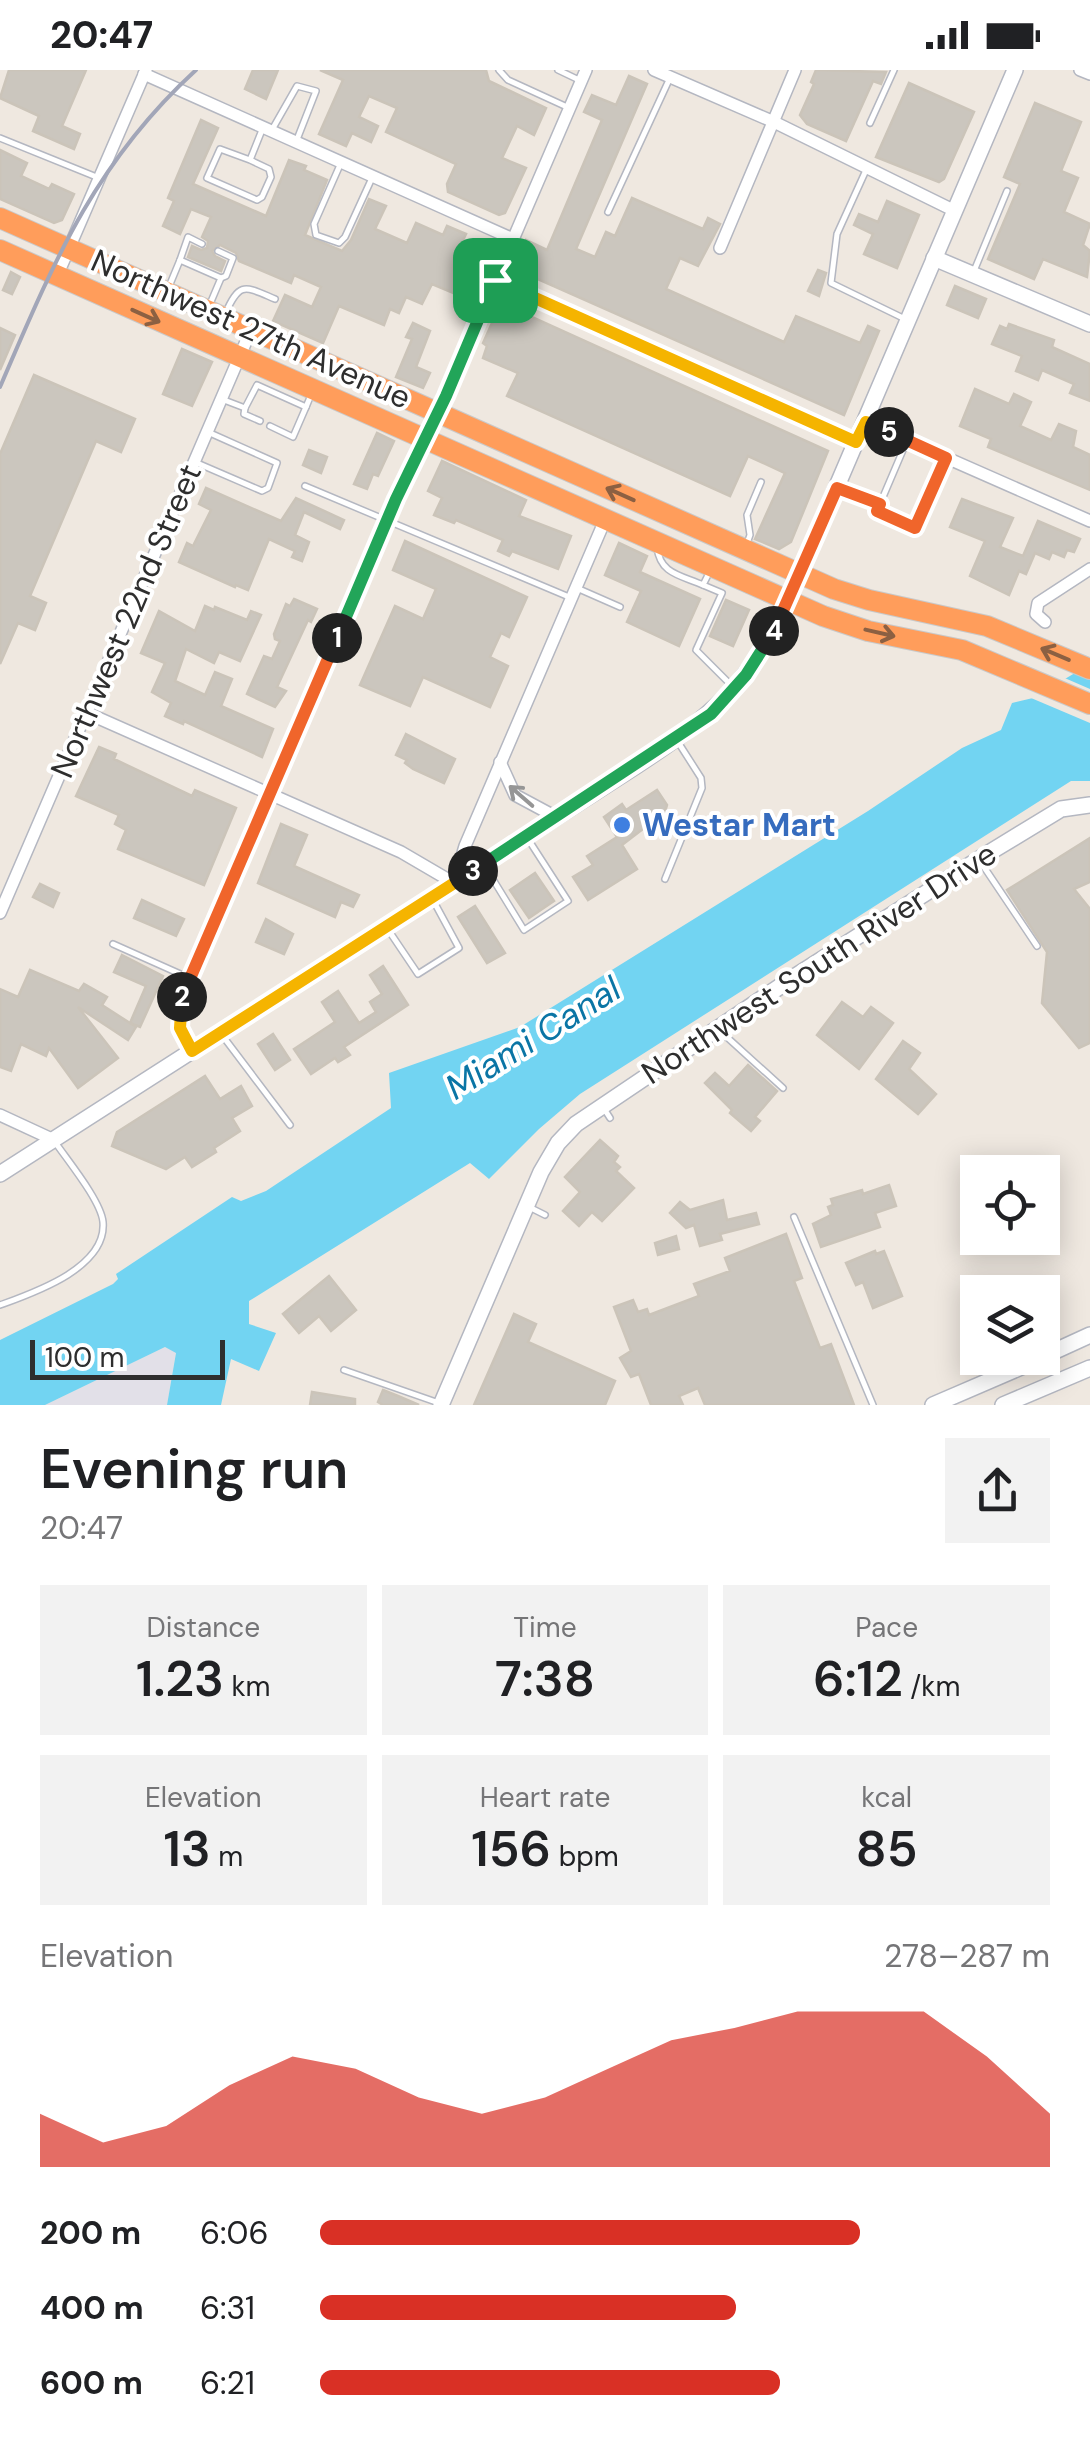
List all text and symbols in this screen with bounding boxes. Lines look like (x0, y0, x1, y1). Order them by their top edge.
text: 20:47 (50, 10, 153, 60)
pin (453, 238, 538, 323)
street label: Northwest 27th Avenue (85, 240, 417, 418)
icon: arrive (468, 253, 523, 308)
one-way arrow (130, 308, 161, 326)
pin: 5 (864, 407, 914, 457)
text: 5 (880, 413, 898, 450)
street label: Northwest 22nd Street (41, 458, 211, 784)
one-way arrow (605, 484, 636, 502)
pin: 4 (749, 606, 799, 656)
text: 4 (765, 612, 783, 649)
pin: 1 (312, 613, 362, 663)
text: 1 (332, 619, 342, 656)
one-way arrow (863, 625, 895, 644)
one-way arrow (1040, 644, 1071, 662)
one-way arrow (509, 785, 534, 808)
place label: Westar Mart (642, 804, 836, 846)
marker: Westar Mart (611, 814, 633, 836)
street label: Northwest South River Drive (634, 832, 1004, 1094)
pin: 3 (448, 846, 498, 896)
text: 3 (465, 852, 481, 889)
water label: Miami Canal (437, 965, 630, 1110)
pin: 2 (157, 972, 207, 1022)
text: 2 (174, 978, 190, 1015)
map controls (960, 1155, 1060, 1375)
button: locate (960, 1155, 1060, 1255)
button: layers (960, 1275, 1060, 1375)
scale bar (30, 1335, 225, 1380)
text: 100 m (45, 1339, 124, 1376)
text: Evening run (40, 1433, 348, 1505)
button: share (945, 1438, 1050, 1543)
text: 20:47 (40, 1507, 123, 1549)
text: Distance (147, 1609, 260, 1646)
text: Time (513, 1609, 577, 1646)
text: Pace (855, 1609, 918, 1646)
text: 1.23 (136, 1646, 224, 1712)
text: 7:38 (495, 1646, 595, 1712)
text: 6:12 (813, 1646, 903, 1712)
text: km (224, 1668, 271, 1705)
text: /km (903, 1668, 960, 1705)
text: Elevation (145, 1779, 262, 1816)
text: Heart rate (480, 1779, 610, 1816)
text: kcal (861, 1779, 912, 1816)
text: 13 (163, 1816, 211, 1882)
text: 156 (471, 1816, 551, 1882)
text: 85 (856, 1816, 918, 1882)
text: m (211, 1838, 243, 1875)
text: bpm (551, 1838, 619, 1875)
text: Elevation (40, 1935, 173, 1977)
text: 278–287 m (884, 1935, 1050, 1977)
text: 200 m (40, 2212, 141, 2254)
text: 6:06 (200, 2212, 269, 2254)
text: 400 m (40, 2287, 144, 2329)
text: 6:31 (200, 2287, 255, 2329)
text: 600 m (40, 2362, 143, 2404)
text: 6:21 (200, 2362, 255, 2404)

